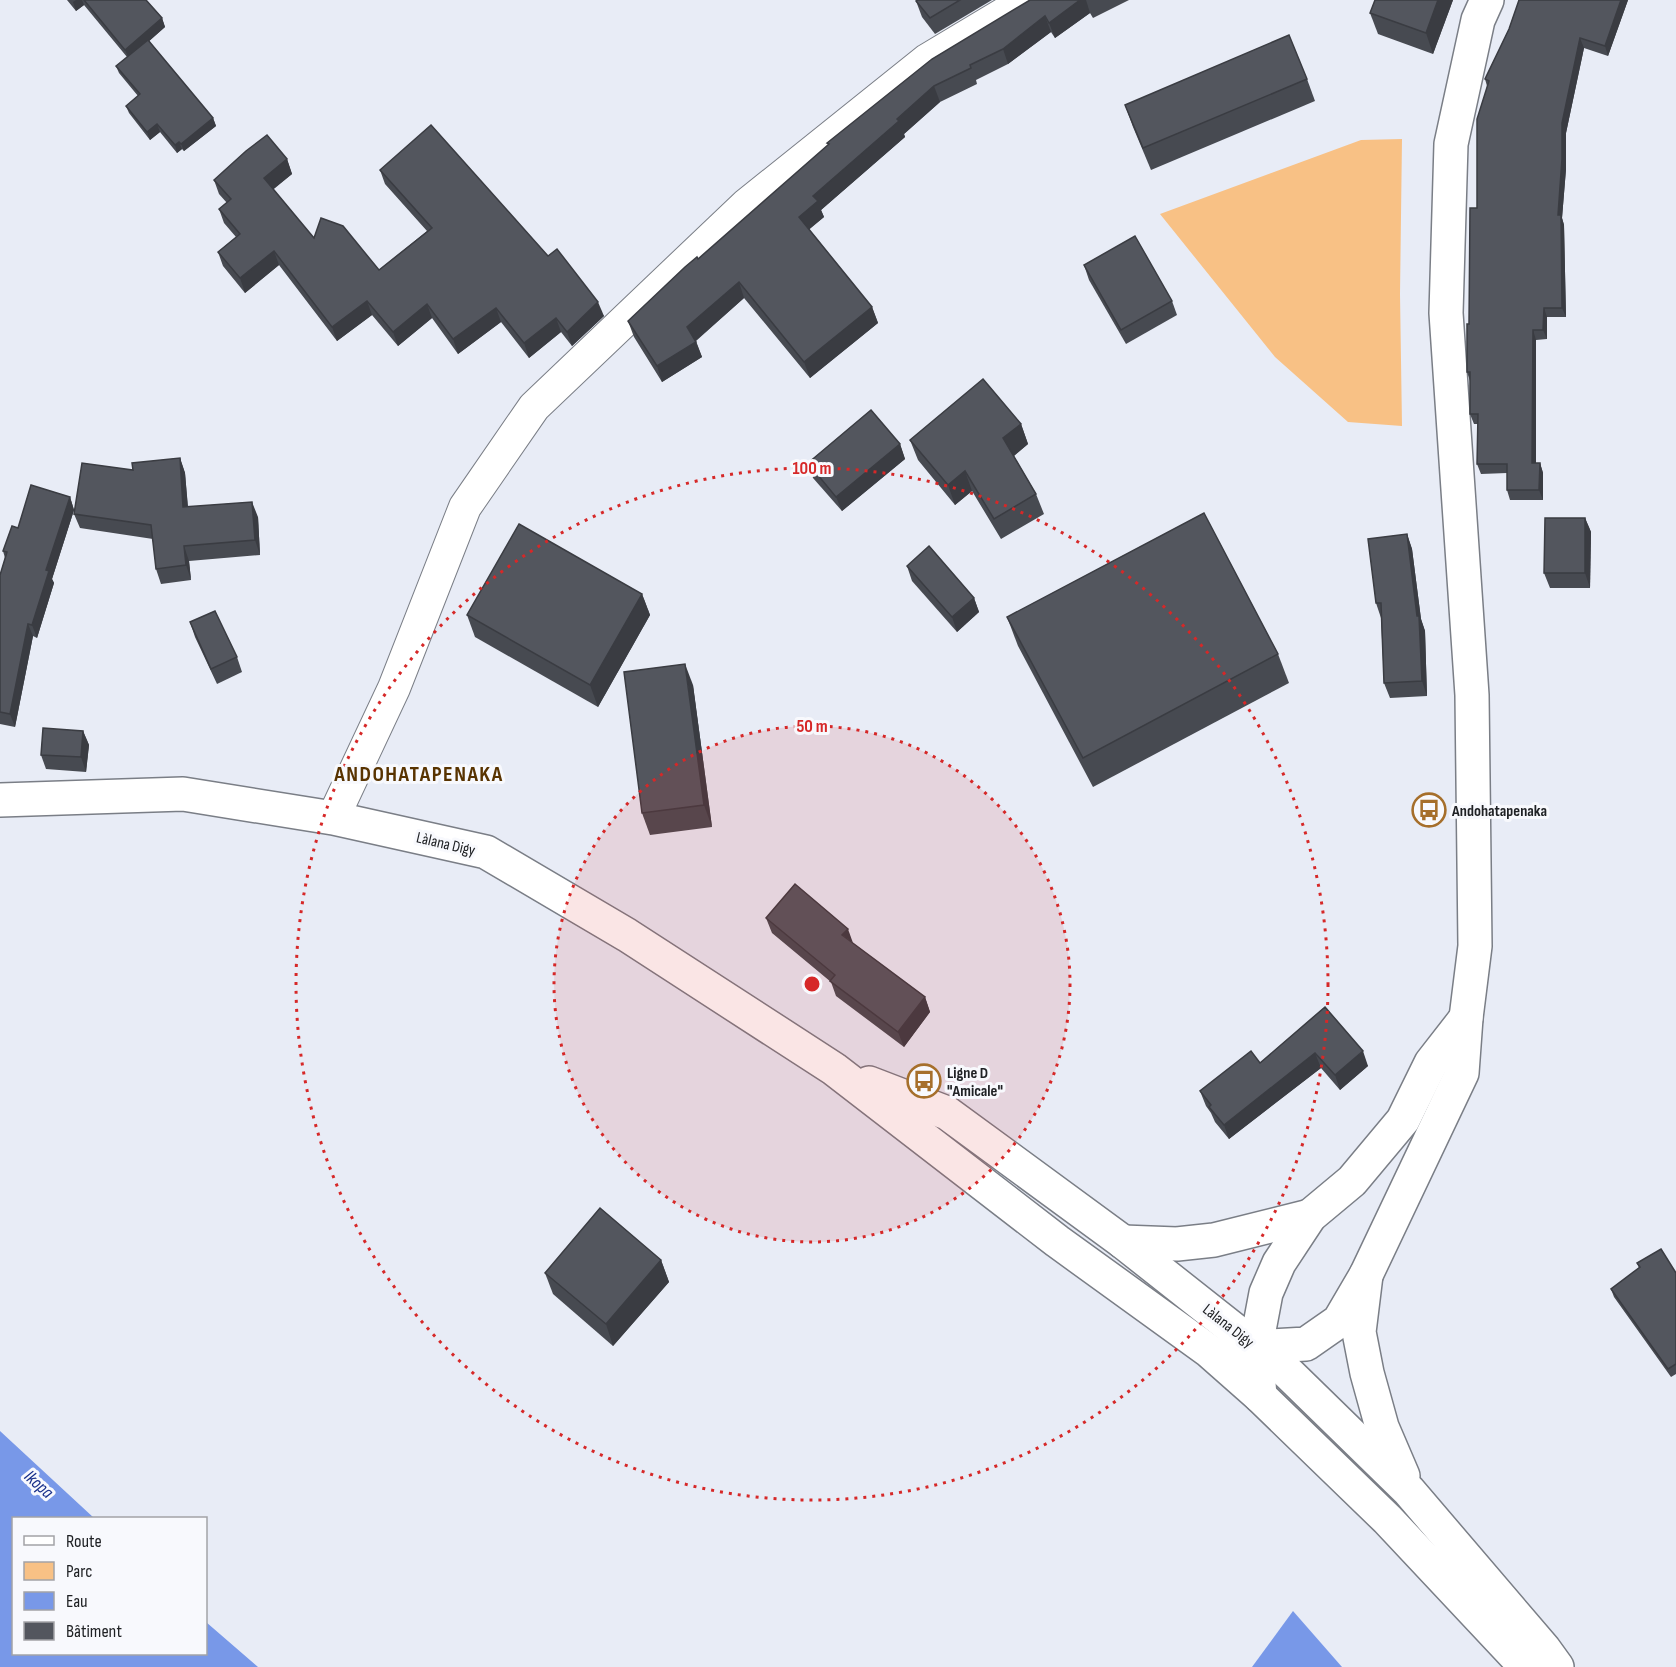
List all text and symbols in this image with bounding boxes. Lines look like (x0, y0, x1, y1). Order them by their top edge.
text: 100 m (793, 458, 832, 479)
text: 50 m (796, 716, 828, 737)
district label: ANDOHATAPENAKA (333, 761, 504, 788)
bus stop icon: Andohatapenaka (1411, 792, 1447, 828)
place label: Andohatapenaka (1451, 802, 1547, 821)
street label: Làlana Digy (414, 828, 477, 860)
centre of rings (802, 974, 822, 994)
bus stop icon: Ligne D "Amicale" (906, 1063, 942, 1099)
place label: Ligne D "Amicale" (947, 1064, 1003, 1101)
street label: Làlana Digy (1199, 1300, 1258, 1352)
water label: Ikopa (20, 1466, 58, 1503)
legend (12, 1517, 207, 1655)
text: Route (66, 1531, 102, 1552)
text: Parc (66, 1561, 92, 1582)
text: Eau (66, 1591, 88, 1612)
text: Bâtiment (66, 1621, 122, 1642)

